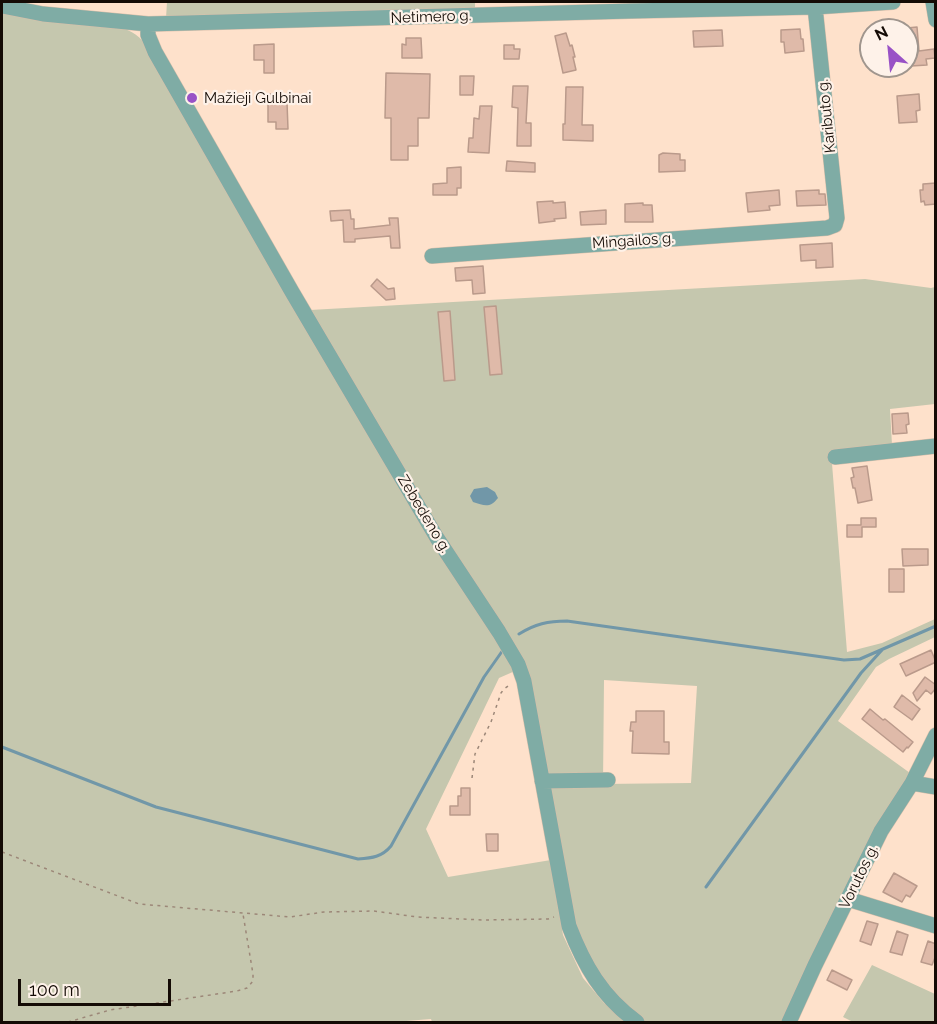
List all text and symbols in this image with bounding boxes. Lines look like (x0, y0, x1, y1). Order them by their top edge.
street label: Netimero g. (390, 7, 472, 27)
north arrow (859, 18, 919, 78)
text: N (872, 22, 891, 45)
street label: Kaributo g. (814, 78, 840, 154)
place label: Mažieji Gulbinai (204, 89, 312, 107)
marker: Mažieji Gulbinai (185, 91, 199, 105)
street label: Mingailos g. (591, 229, 675, 253)
street label: Zebedeno g. (394, 472, 454, 556)
street label: Vorutos g. (836, 842, 882, 912)
scale bar (21, 967, 174, 1005)
text: 100 m (29, 979, 80, 1000)

